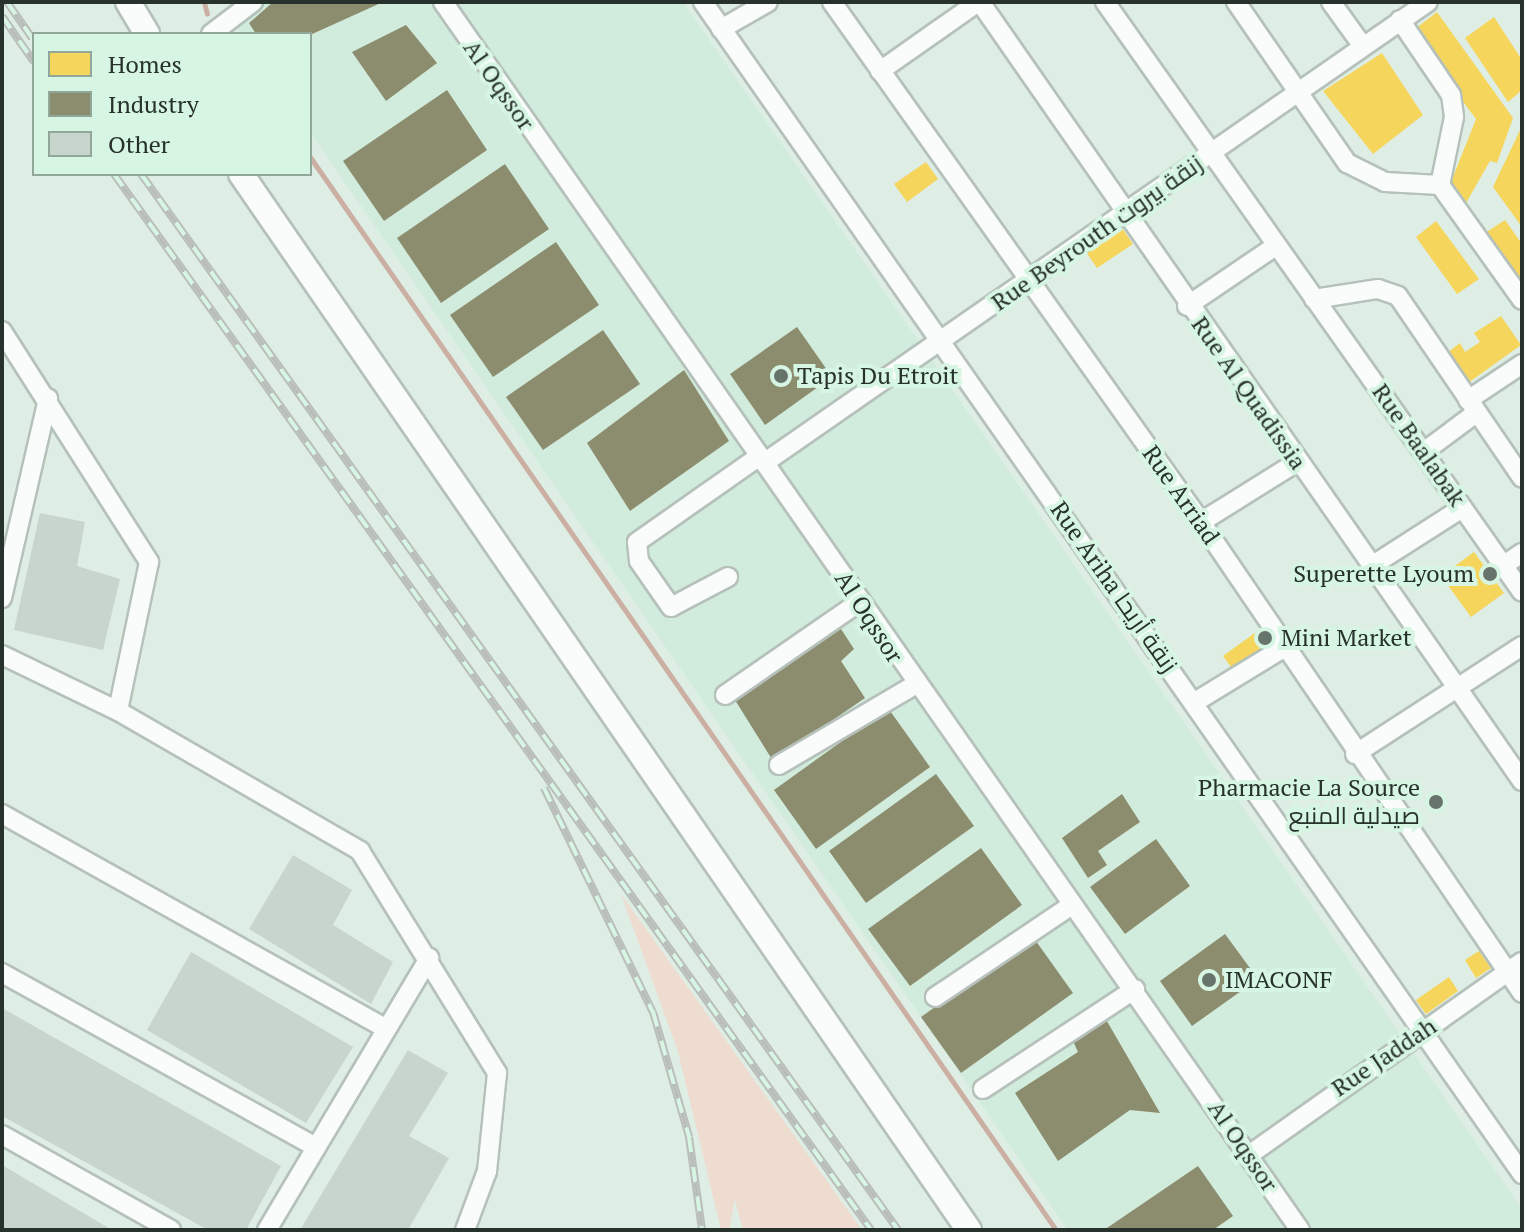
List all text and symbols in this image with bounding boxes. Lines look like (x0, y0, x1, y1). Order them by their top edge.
legend (32, 32, 312, 176)
street label: Al Oqssor (457, 34, 541, 136)
text: Homes (108, 48, 182, 80)
text: Industry (108, 88, 199, 120)
text: Other (108, 128, 170, 160)
street label: Rue Beyrouth زنقة بيروت (986, 149, 1208, 317)
street label: Rue Al Quadissia (1185, 311, 1313, 475)
place label: Tapis Du Etroit (797, 362, 958, 390)
marker: Tapis Du Etroit (772, 367, 790, 385)
street label: Rue Baalabak (1366, 378, 1472, 512)
street label: Rue Arriad (1136, 440, 1226, 550)
street label: Rue Ariha زنقة أريحا (1044, 496, 1184, 678)
place label: Superette Lyoum (1293, 560, 1474, 588)
marker: Superette Lyoum (1481, 565, 1499, 583)
street label: Al Oqssor (829, 566, 909, 668)
place label: Mini Market (1281, 624, 1412, 652)
marker: Mini Market (1256, 629, 1274, 647)
place label: Pharmacie La Source صيدلية المنبع (1198, 774, 1420, 830)
marker: Pharmacie La Source صيدلية المنبع (1427, 793, 1445, 811)
place label: IMACONF (1225, 966, 1333, 994)
marker: IMACONF (1200, 971, 1218, 989)
street label: Rue Jaddah (1326, 1011, 1442, 1103)
street label: Al Oqssor (1202, 1095, 1284, 1197)

